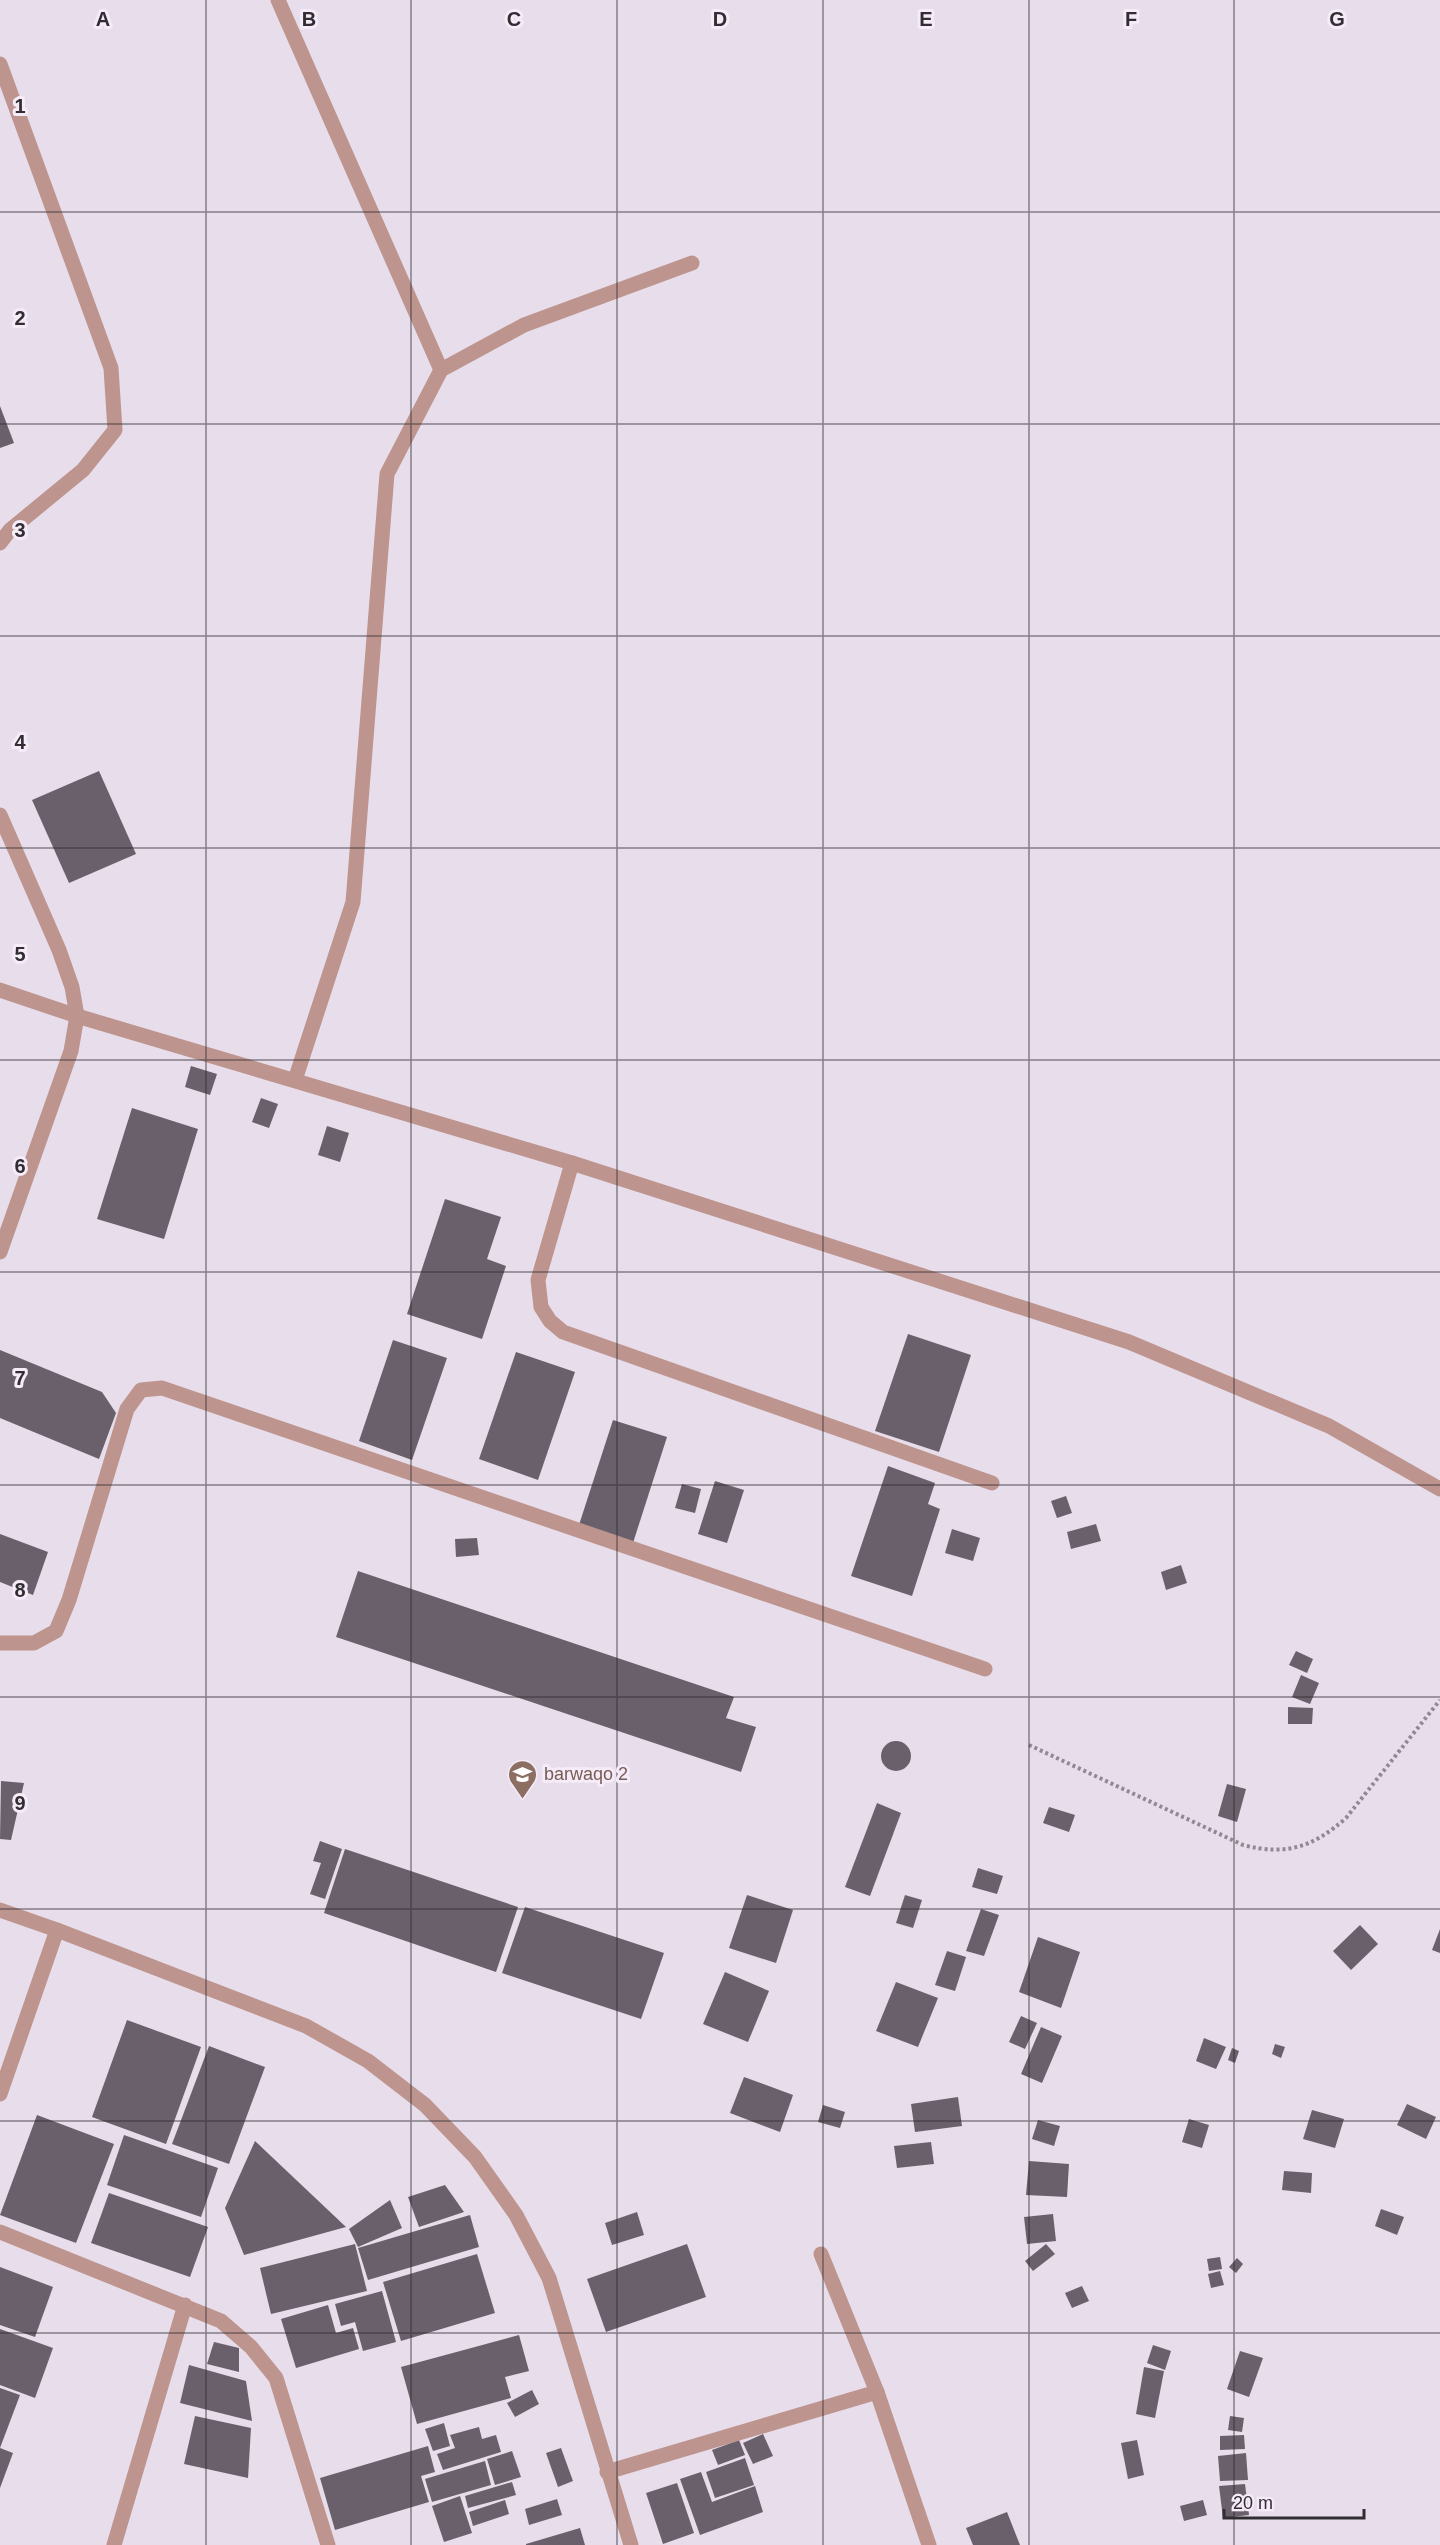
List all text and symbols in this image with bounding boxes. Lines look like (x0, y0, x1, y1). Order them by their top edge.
text: A (96, 8, 110, 30)
text: B (302, 8, 316, 30)
text: C (507, 8, 521, 30)
text: D (713, 8, 727, 30)
text: E (919, 8, 933, 30)
text: F (1125, 8, 1137, 30)
text: G (1329, 8, 1345, 30)
text: 1 (14, 95, 26, 117)
text: 2 (14, 307, 26, 329)
text: 3 (14, 519, 26, 541)
text: 4 (14, 731, 26, 753)
text: 5 (14, 943, 26, 965)
text: 6 (14, 1155, 26, 1177)
text: 7 (14, 1367, 26, 1389)
text: 8 (14, 1579, 26, 1601)
school or university icon: barwaqo 2 (507, 1758, 539, 1800)
place label: barwaqo 2 (544, 1764, 628, 1784)
text: 9 (14, 1792, 26, 1814)
scale bar (1224, 2482, 1364, 2520)
text: 20 m (1233, 2493, 1273, 2513)

